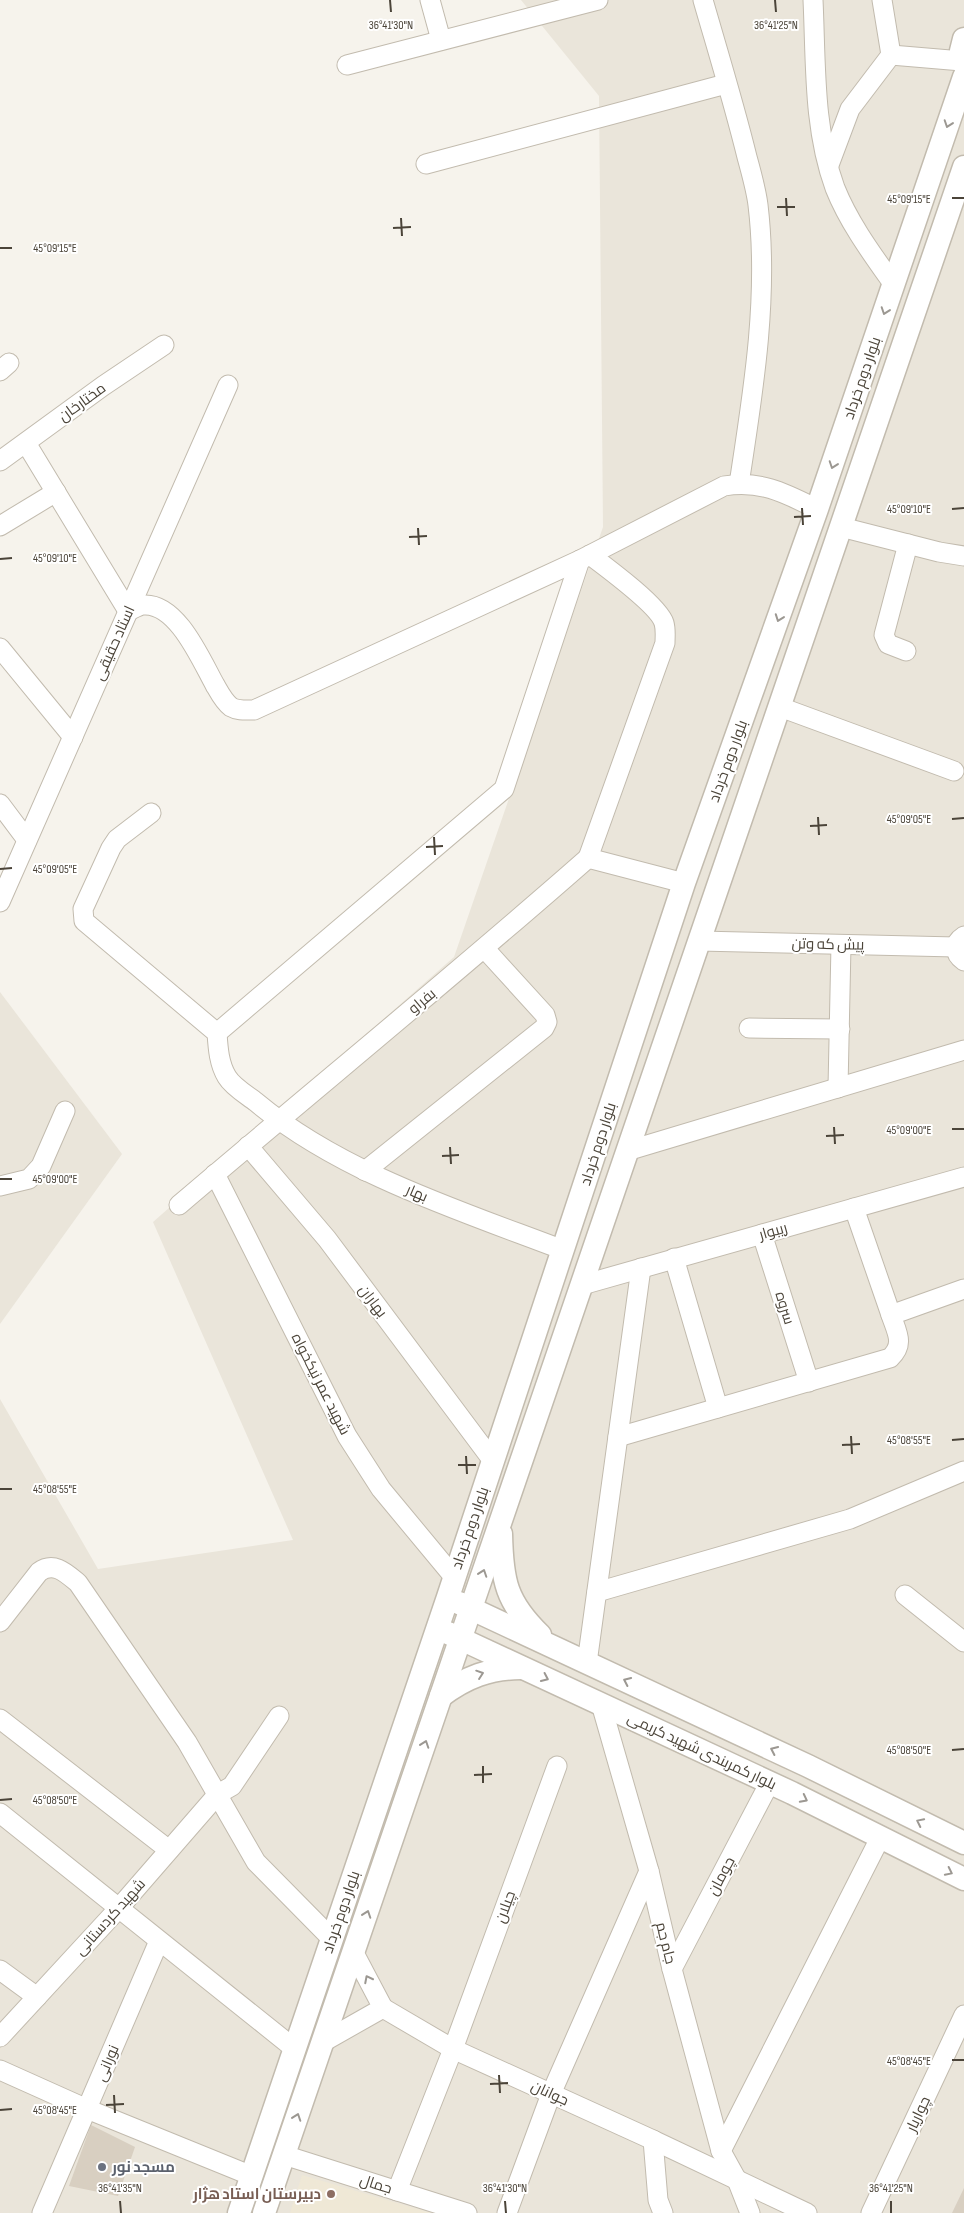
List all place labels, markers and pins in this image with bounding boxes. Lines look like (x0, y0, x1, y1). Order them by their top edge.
place label: مسجد نور (111, 2158, 175, 2177)
marker: مسجد نور (96, 2161, 108, 2173)
place label: دبیرستان استاد هژار (192, 2185, 321, 2204)
marker: دبیرستان استاد هژار (325, 2188, 337, 2200)

